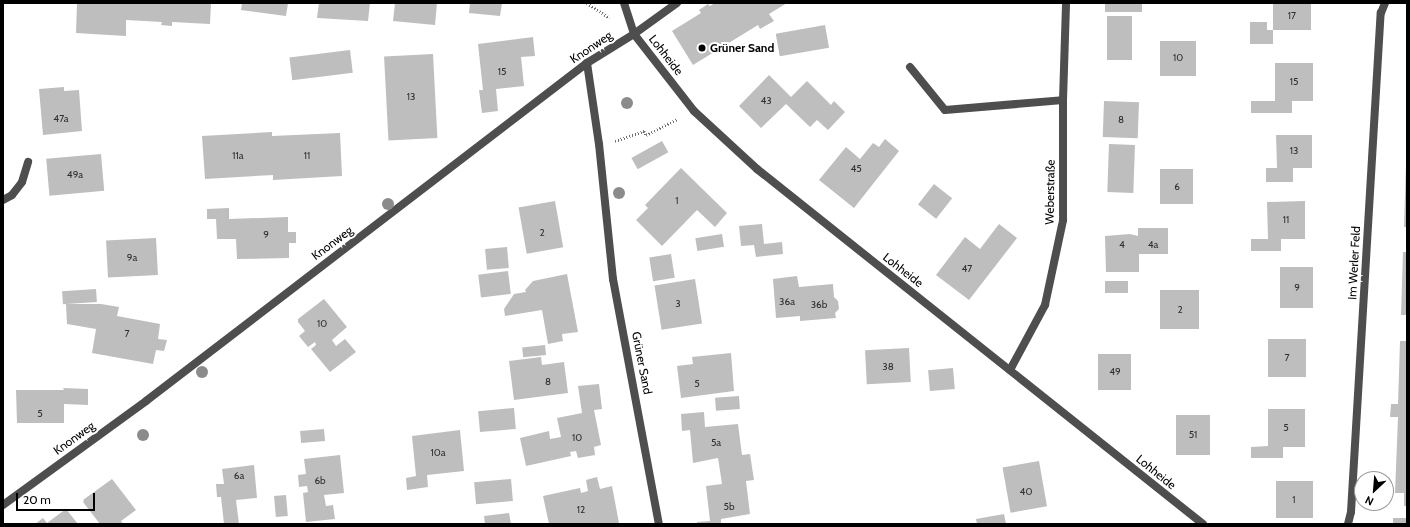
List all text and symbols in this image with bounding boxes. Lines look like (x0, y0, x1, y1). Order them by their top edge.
house number: 17 (1288, 10, 1296, 22)
street label: Knonweg (567, 28, 615, 66)
street label: Lohheide (646, 32, 686, 78)
place label: Grüner Sand (710, 41, 774, 55)
marker: Grüner Sand (697, 43, 707, 53)
house number: 10 (1173, 52, 1183, 64)
house number: 15 (498, 66, 506, 78)
house number: 15 (1290, 76, 1298, 88)
house number: 13 (407, 91, 415, 103)
house number: 43 (760, 95, 772, 107)
house number: 47a (53, 113, 69, 125)
house number: 8 (1118, 114, 1124, 126)
house number: 13 (1290, 145, 1298, 157)
house number: 11a (232, 150, 244, 162)
house number: 11 (304, 150, 310, 162)
street label: Weberstraße (1042, 159, 1058, 225)
house number: 45 (850, 163, 862, 175)
house number: 49a (67, 169, 83, 181)
house number: 6 (1174, 181, 1180, 193)
house number: 1 (675, 195, 679, 207)
house number: 11 (1283, 214, 1289, 226)
street label: Knonweg (309, 223, 355, 263)
street label: Im Werler Feld (1345, 226, 1363, 300)
house number: 2 (539, 227, 545, 239)
house number: 9 (263, 229, 269, 241)
house number: 4 (1119, 239, 1125, 251)
house number: 4a (1148, 239, 1158, 251)
street label: Lohheide (880, 250, 926, 290)
house number: 9a (127, 252, 137, 264)
house number: 47 (962, 263, 972, 275)
house number: 9 (1294, 282, 1300, 294)
house number: 36a (779, 296, 795, 308)
house number: 3 (675, 298, 681, 310)
house number: 36b (811, 299, 827, 311)
house number: 2 (1177, 304, 1183, 316)
house number: 10 (317, 318, 327, 330)
house number: 7 (124, 328, 130, 340)
street label: Grüner Sand (629, 330, 655, 396)
house number: 7 (1284, 352, 1290, 364)
house number: 38 (882, 361, 894, 373)
house number: 49 (1109, 366, 1121, 378)
house number: 8 (545, 376, 551, 388)
house number: 5 (694, 378, 700, 390)
house number: 5 (37, 408, 43, 420)
street label: Knonweg (51, 418, 97, 458)
house number: 5 (1283, 422, 1289, 434)
house number: 51 (1189, 429, 1197, 441)
house number: 10 (572, 432, 582, 444)
house number: 5a (711, 437, 721, 449)
house number: 10a (430, 447, 446, 459)
street label: Lohheide (1133, 452, 1179, 492)
house number: 6a (234, 470, 244, 482)
north arrow (1354, 471, 1394, 511)
house number: 6b (314, 475, 326, 487)
scale bar (18, 485, 97, 511)
house number: 40 (1020, 486, 1032, 498)
text: 20 m (23, 492, 51, 507)
text: N (1363, 493, 1376, 509)
house number: 1 (1292, 494, 1296, 506)
house number: 5b (724, 501, 734, 513)
house number: 12 (577, 504, 585, 516)

